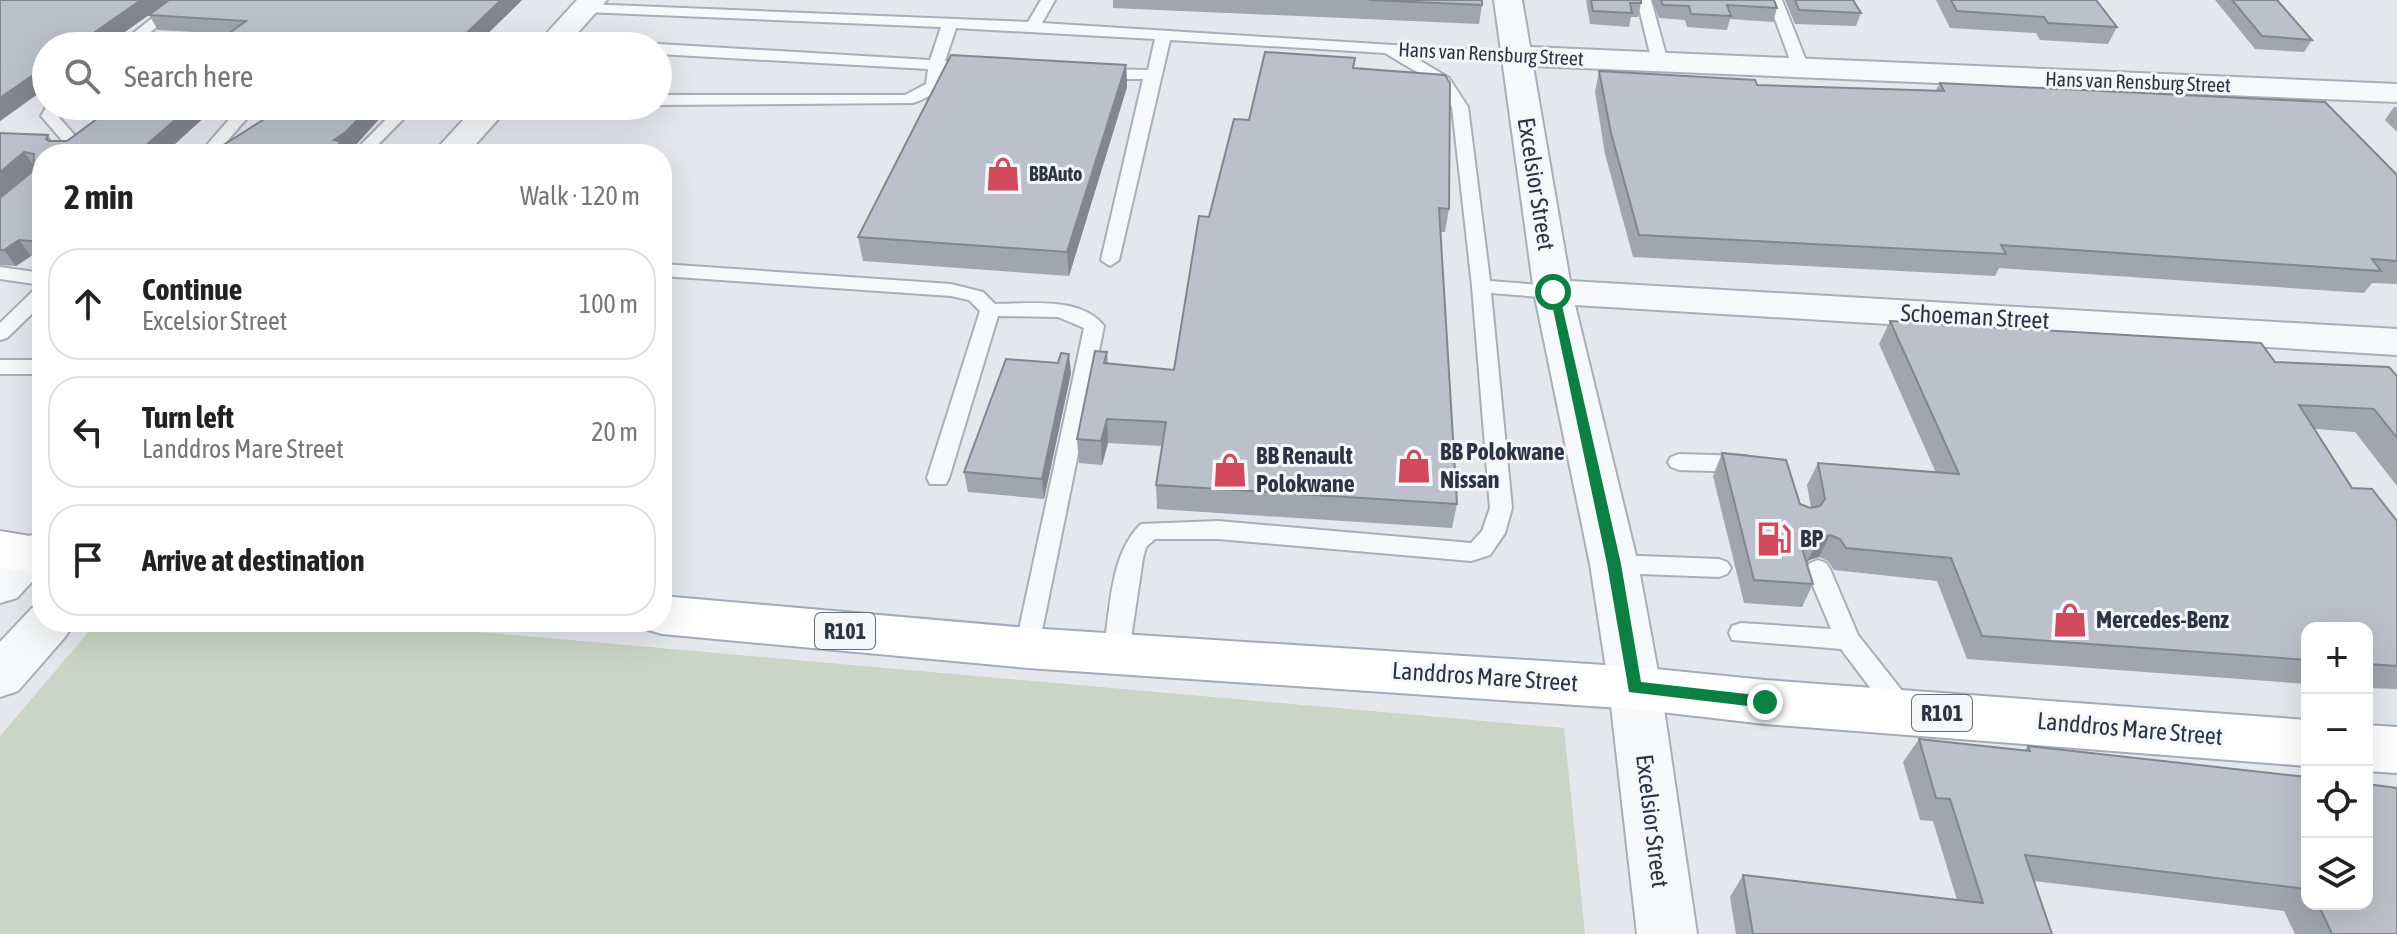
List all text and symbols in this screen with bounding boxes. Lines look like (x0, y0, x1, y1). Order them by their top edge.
search box (32, 32, 672, 120)
street label: Hans van Rensburg Street (1398, 37, 1585, 70)
icon: search (60, 54, 104, 98)
text: Search here (124, 59, 253, 93)
street label: Hans van Rensburg Street (2045, 67, 2231, 96)
street label: Excelsior Street (1513, 116, 1560, 252)
shop icon: BBAuto (984, 155, 1022, 193)
place label: BBAuto (1029, 162, 1082, 185)
text: 2 min (64, 177, 133, 216)
text: Walk · 120 m (520, 181, 640, 211)
text: Continue (142, 272, 242, 306)
route start (1535, 274, 1571, 310)
icon: ahead (66, 282, 110, 326)
text: 100 m (579, 289, 638, 319)
street label: Schoeman Street (1900, 299, 2050, 334)
text: Excelsior Street (142, 306, 287, 336)
text: Turn left (142, 400, 234, 434)
icon: left (66, 410, 110, 454)
text: 20 m (591, 417, 638, 447)
text: Landdros Mare Street (142, 434, 344, 464)
place label: BB Polokwane Nissan (1440, 438, 1565, 493)
place label: BB Renault Polokwane (1256, 442, 1355, 497)
shop icon: BB Polokwane Nissan (1395, 447, 1433, 485)
shop icon: BB Renault Polokwane (1211, 451, 1249, 489)
fuel station icon: BP (1755, 520, 1793, 558)
place label: BP (1800, 525, 1823, 552)
icon: arrive (66, 538, 110, 582)
text: Arrive at destination (142, 543, 364, 577)
shop icon: Mercedes-Benz (2051, 601, 2089, 639)
place label: Mercedes-Benz (2096, 606, 2229, 633)
road number: R101 (815, 613, 875, 649)
map controls (2301, 622, 2373, 910)
button: + (2301, 622, 2373, 694)
street label: Landdros Mare Street (1391, 657, 1579, 696)
route end (1747, 684, 1783, 720)
button: − (2301, 694, 2373, 766)
road number: R101 (1912, 695, 1972, 731)
street label: Landdros Mare Street (2036, 707, 2224, 750)
street label: Excelsior Street (1631, 753, 1674, 889)
button: locate (2301, 766, 2373, 838)
button: layers (2301, 838, 2373, 910)

